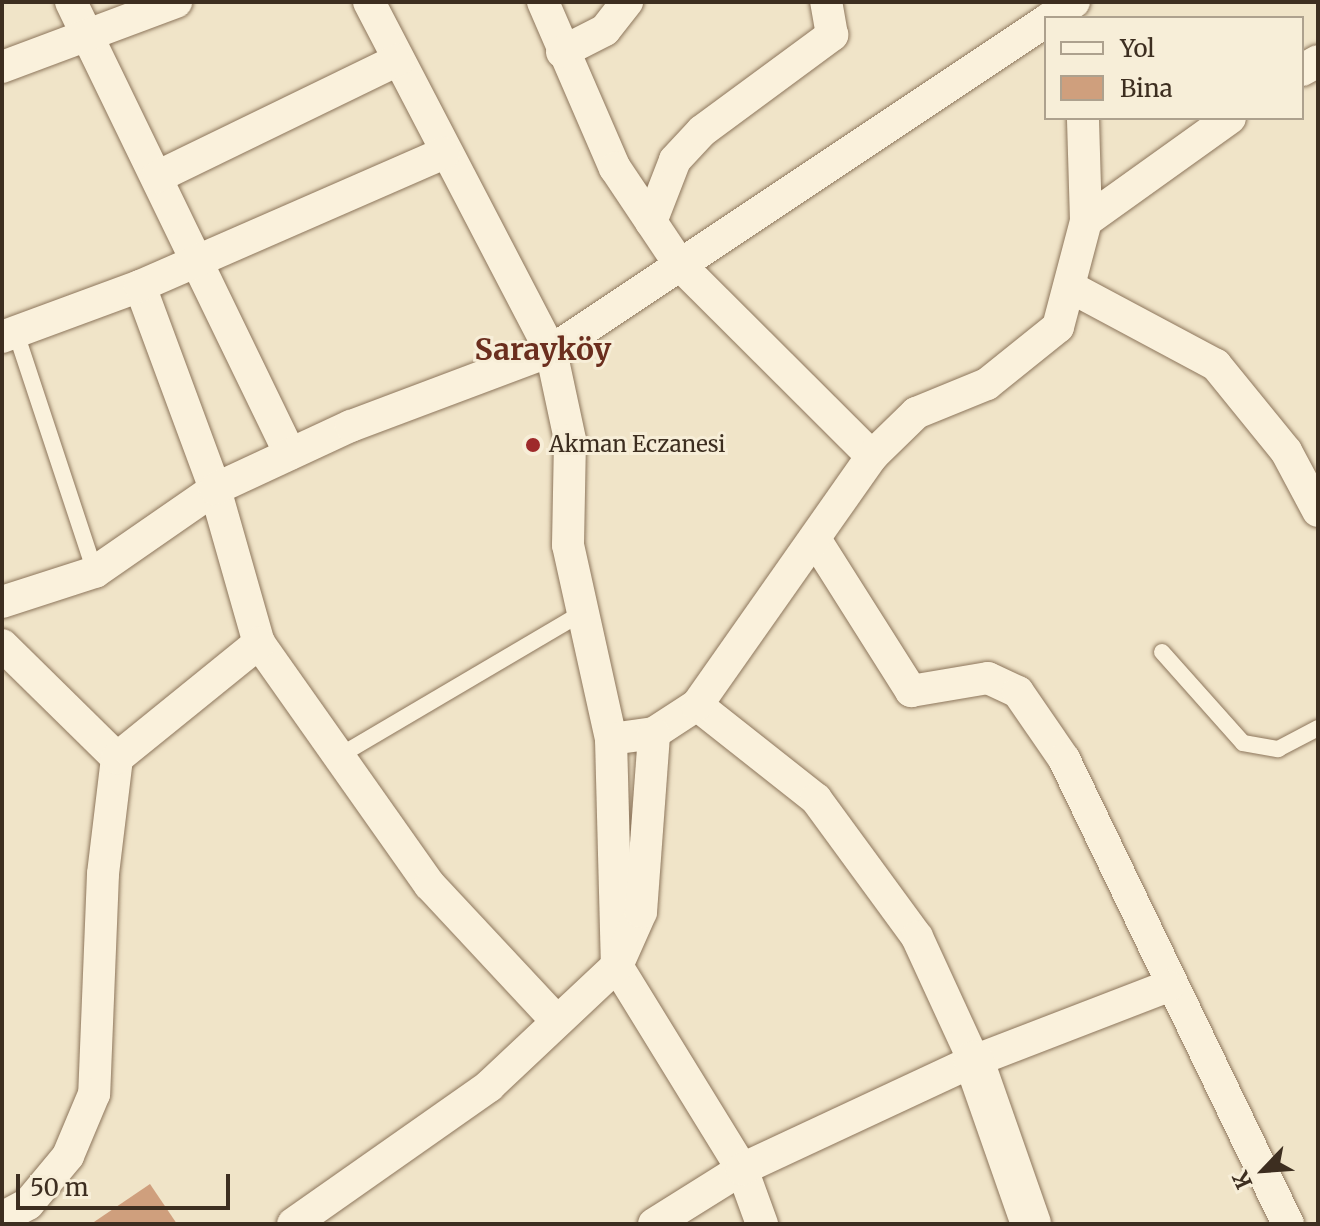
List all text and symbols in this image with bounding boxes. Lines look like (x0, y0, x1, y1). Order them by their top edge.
legend (1044, 16, 1304, 120)
text: Yol (1120, 33, 1155, 64)
text: Bina (1120, 73, 1173, 104)
district label: Sarayköy (475, 331, 611, 367)
place label: Akman Eczanesi (549, 432, 725, 458)
marker: Akman Eczanesi (524, 436, 542, 454)
north arrow (1224, 1130, 1304, 1210)
scale bar (20, 1158, 234, 1208)
text: K (1226, 1167, 1258, 1194)
text: 50 m (30, 1172, 89, 1203)

